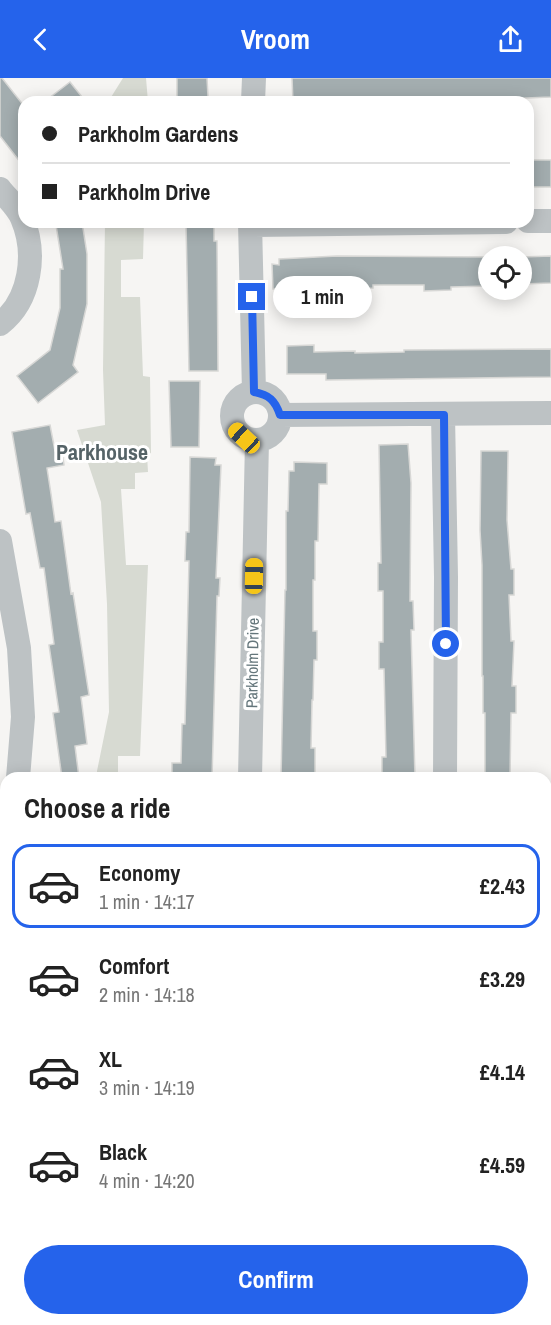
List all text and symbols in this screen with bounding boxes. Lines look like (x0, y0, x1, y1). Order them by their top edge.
text: Vroom (241, 21, 310, 57)
icon: back (24, 23, 57, 56)
icon: share (494, 23, 527, 56)
text: Parkholm Gardens (78, 119, 238, 149)
text: Parkholm Drive (78, 177, 210, 207)
map controls (478, 246, 532, 300)
button: locate (478, 246, 532, 300)
callout: 1 min (273, 276, 372, 318)
route end (238, 283, 265, 310)
text: 1 min (301, 283, 344, 310)
car (225, 419, 263, 457)
district label: Parkhouse (56, 437, 148, 467)
car (245, 558, 263, 594)
street label: Parkholm Drive (240, 618, 264, 708)
route start (432, 630, 459, 657)
text: Choose a ride (24, 790, 170, 826)
text: Economy (99, 858, 180, 888)
icon: car (27, 859, 81, 913)
text: £2.43 (480, 871, 525, 901)
text: 1 min · 14:17 (99, 888, 195, 915)
text: Comfort (99, 951, 169, 981)
icon: car (27, 952, 81, 1006)
text: £3.29 (480, 964, 525, 994)
text: 2 min · 14:18 (99, 981, 195, 1008)
text: XL (99, 1044, 122, 1074)
icon: car (27, 1045, 81, 1099)
text: £4.14 (480, 1057, 525, 1087)
text: 3 min · 14:19 (99, 1074, 195, 1101)
text: Black (99, 1137, 147, 1167)
icon: car (27, 1138, 81, 1192)
text: £4.59 (480, 1150, 525, 1180)
text: 4 min · 14:20 (99, 1167, 195, 1194)
button: Confirm (24, 1245, 528, 1314)

